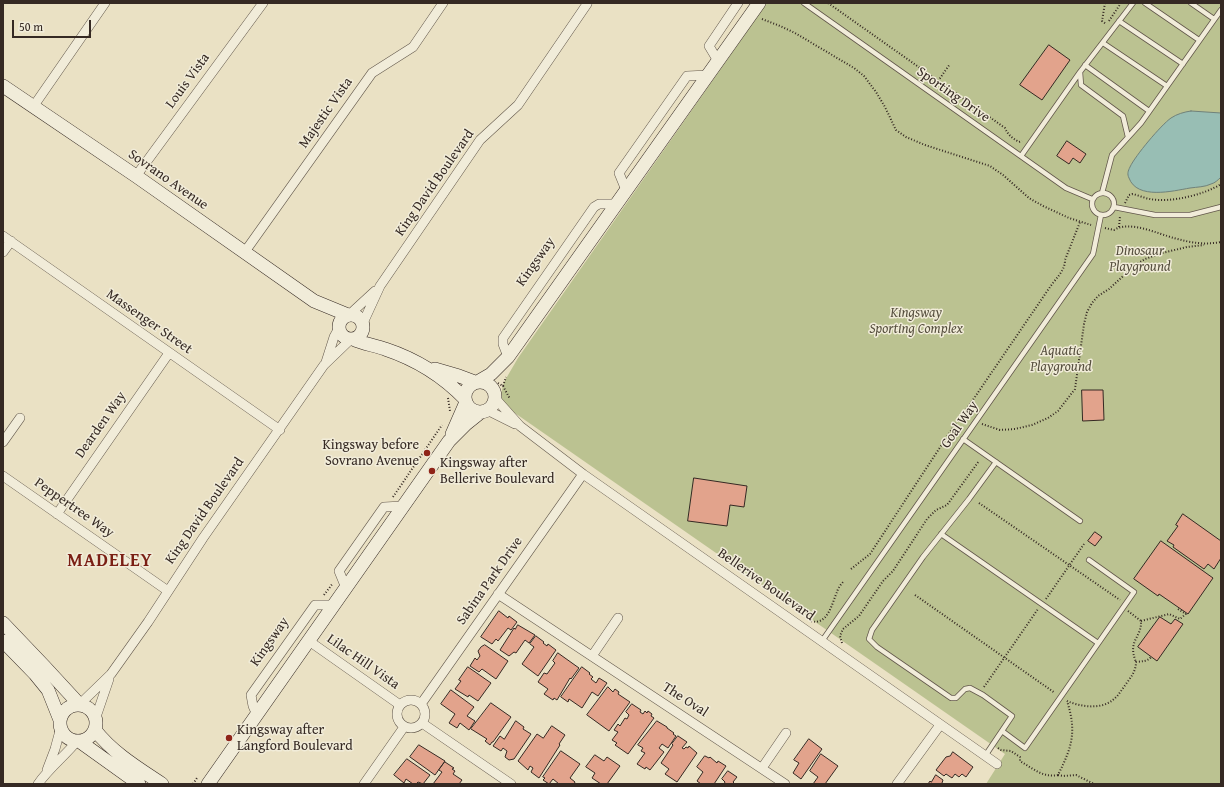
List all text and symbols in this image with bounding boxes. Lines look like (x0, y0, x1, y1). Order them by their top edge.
scale bar (14, 12, 93, 38)
text: 50 m (19, 18, 43, 35)
street label: Louis Vista (162, 50, 214, 112)
street label: Sporting Drive (913, 64, 993, 126)
street label: Majestic Vista (295, 74, 357, 152)
street label: King David Boulevard (392, 127, 478, 239)
street label: Sovrano Avenue (125, 146, 211, 214)
street label: Kingsway (513, 234, 559, 290)
park label: Dinosaur Playground (1109, 243, 1171, 276)
street label: Massenger Street (103, 286, 195, 358)
park label: Kingsway Sporting Complex (869, 305, 963, 338)
park label: Aquatic Playground (1030, 343, 1092, 376)
street label: Dearden Way (72, 389, 130, 461)
street label: Goal Way (938, 398, 982, 452)
place label: Kingsway before Sovrano Avenue (322, 437, 419, 470)
marker: Kingsway before Sovrano Avenue (422, 448, 432, 458)
street label: King David Boulevard (162, 455, 248, 567)
place label: Kingsway after Bellerive Boulevard (440, 455, 554, 488)
marker: Kingsway after Bellerive Boulevard (427, 466, 437, 476)
street label: Peppertree Way (31, 474, 117, 542)
street label: Sabina Park Drive (453, 534, 527, 628)
street label: Bellerive Boulevard (714, 545, 818, 625)
district label: MADELEY (67, 550, 153, 572)
street label: Kingsway (247, 614, 293, 670)
street label: Lilac Hill Vista (323, 631, 403, 693)
street label: The Oval (659, 679, 711, 721)
place label: Kingsway after Langford Boulevard (237, 722, 353, 754)
marker: Kingsway after Langford Boulevard (224, 733, 234, 743)

